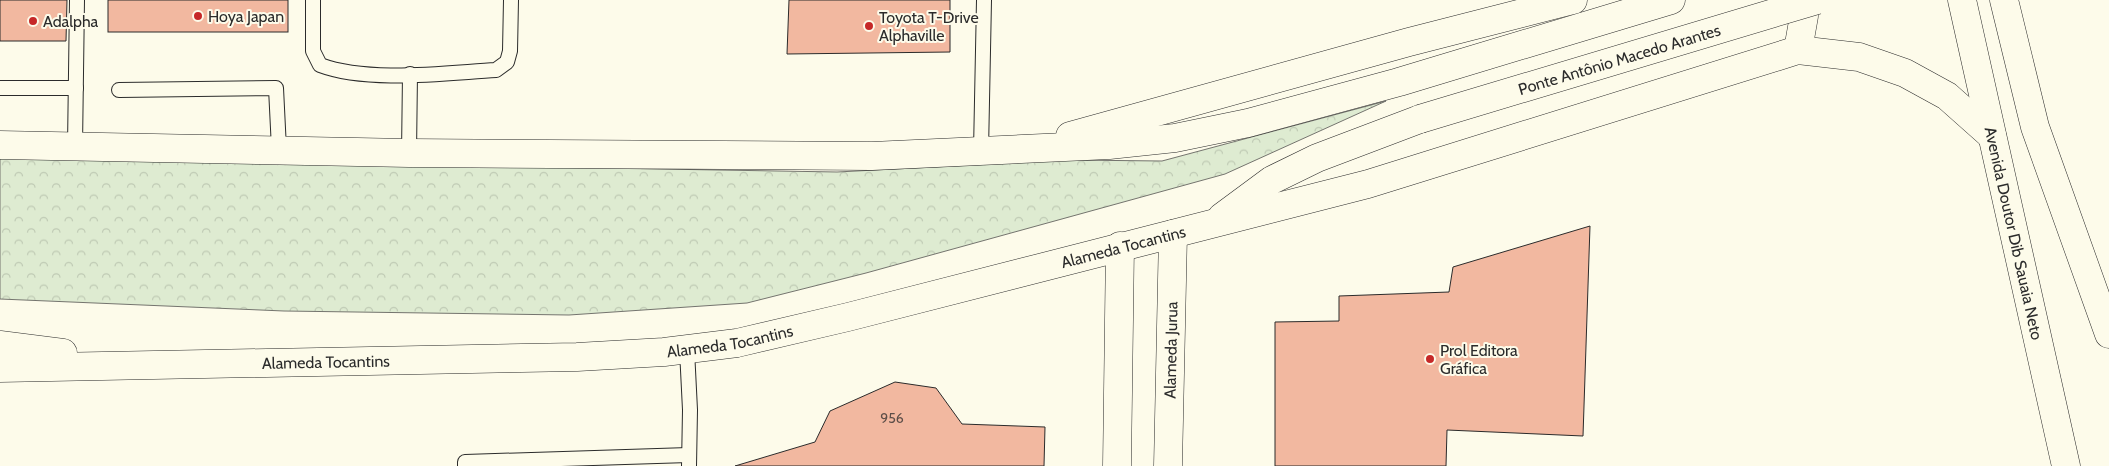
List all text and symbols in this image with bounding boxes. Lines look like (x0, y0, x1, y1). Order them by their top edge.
place label: Hoya Japan (208, 7, 284, 26)
place label: Toyota T-Drive Alphaville (879, 8, 979, 45)
marker: Hoya Japan (192, 10, 204, 22)
place label: Adalpha (43, 12, 99, 31)
marker: Adalpha (27, 15, 39, 27)
marker: Toyota T-Drive Alphaville (863, 20, 875, 32)
street label: Ponte Antônio Macedo Arantes (1516, 20, 1723, 99)
street label: Avenida Doutor Dib Sauaia Neto (1981, 125, 2047, 342)
street label: Alameda Tocantins (1059, 221, 1188, 272)
street label: Alameda Jurua (1160, 301, 1181, 399)
street label: Alameda Tocantins (666, 321, 795, 361)
place label: Prol Editora Gráfica (1440, 341, 1518, 378)
street label: Alameda Tocantins (262, 351, 390, 373)
marker: Prol Editora Gráfica (1424, 353, 1436, 365)
house number: 956 (880, 409, 904, 427)

